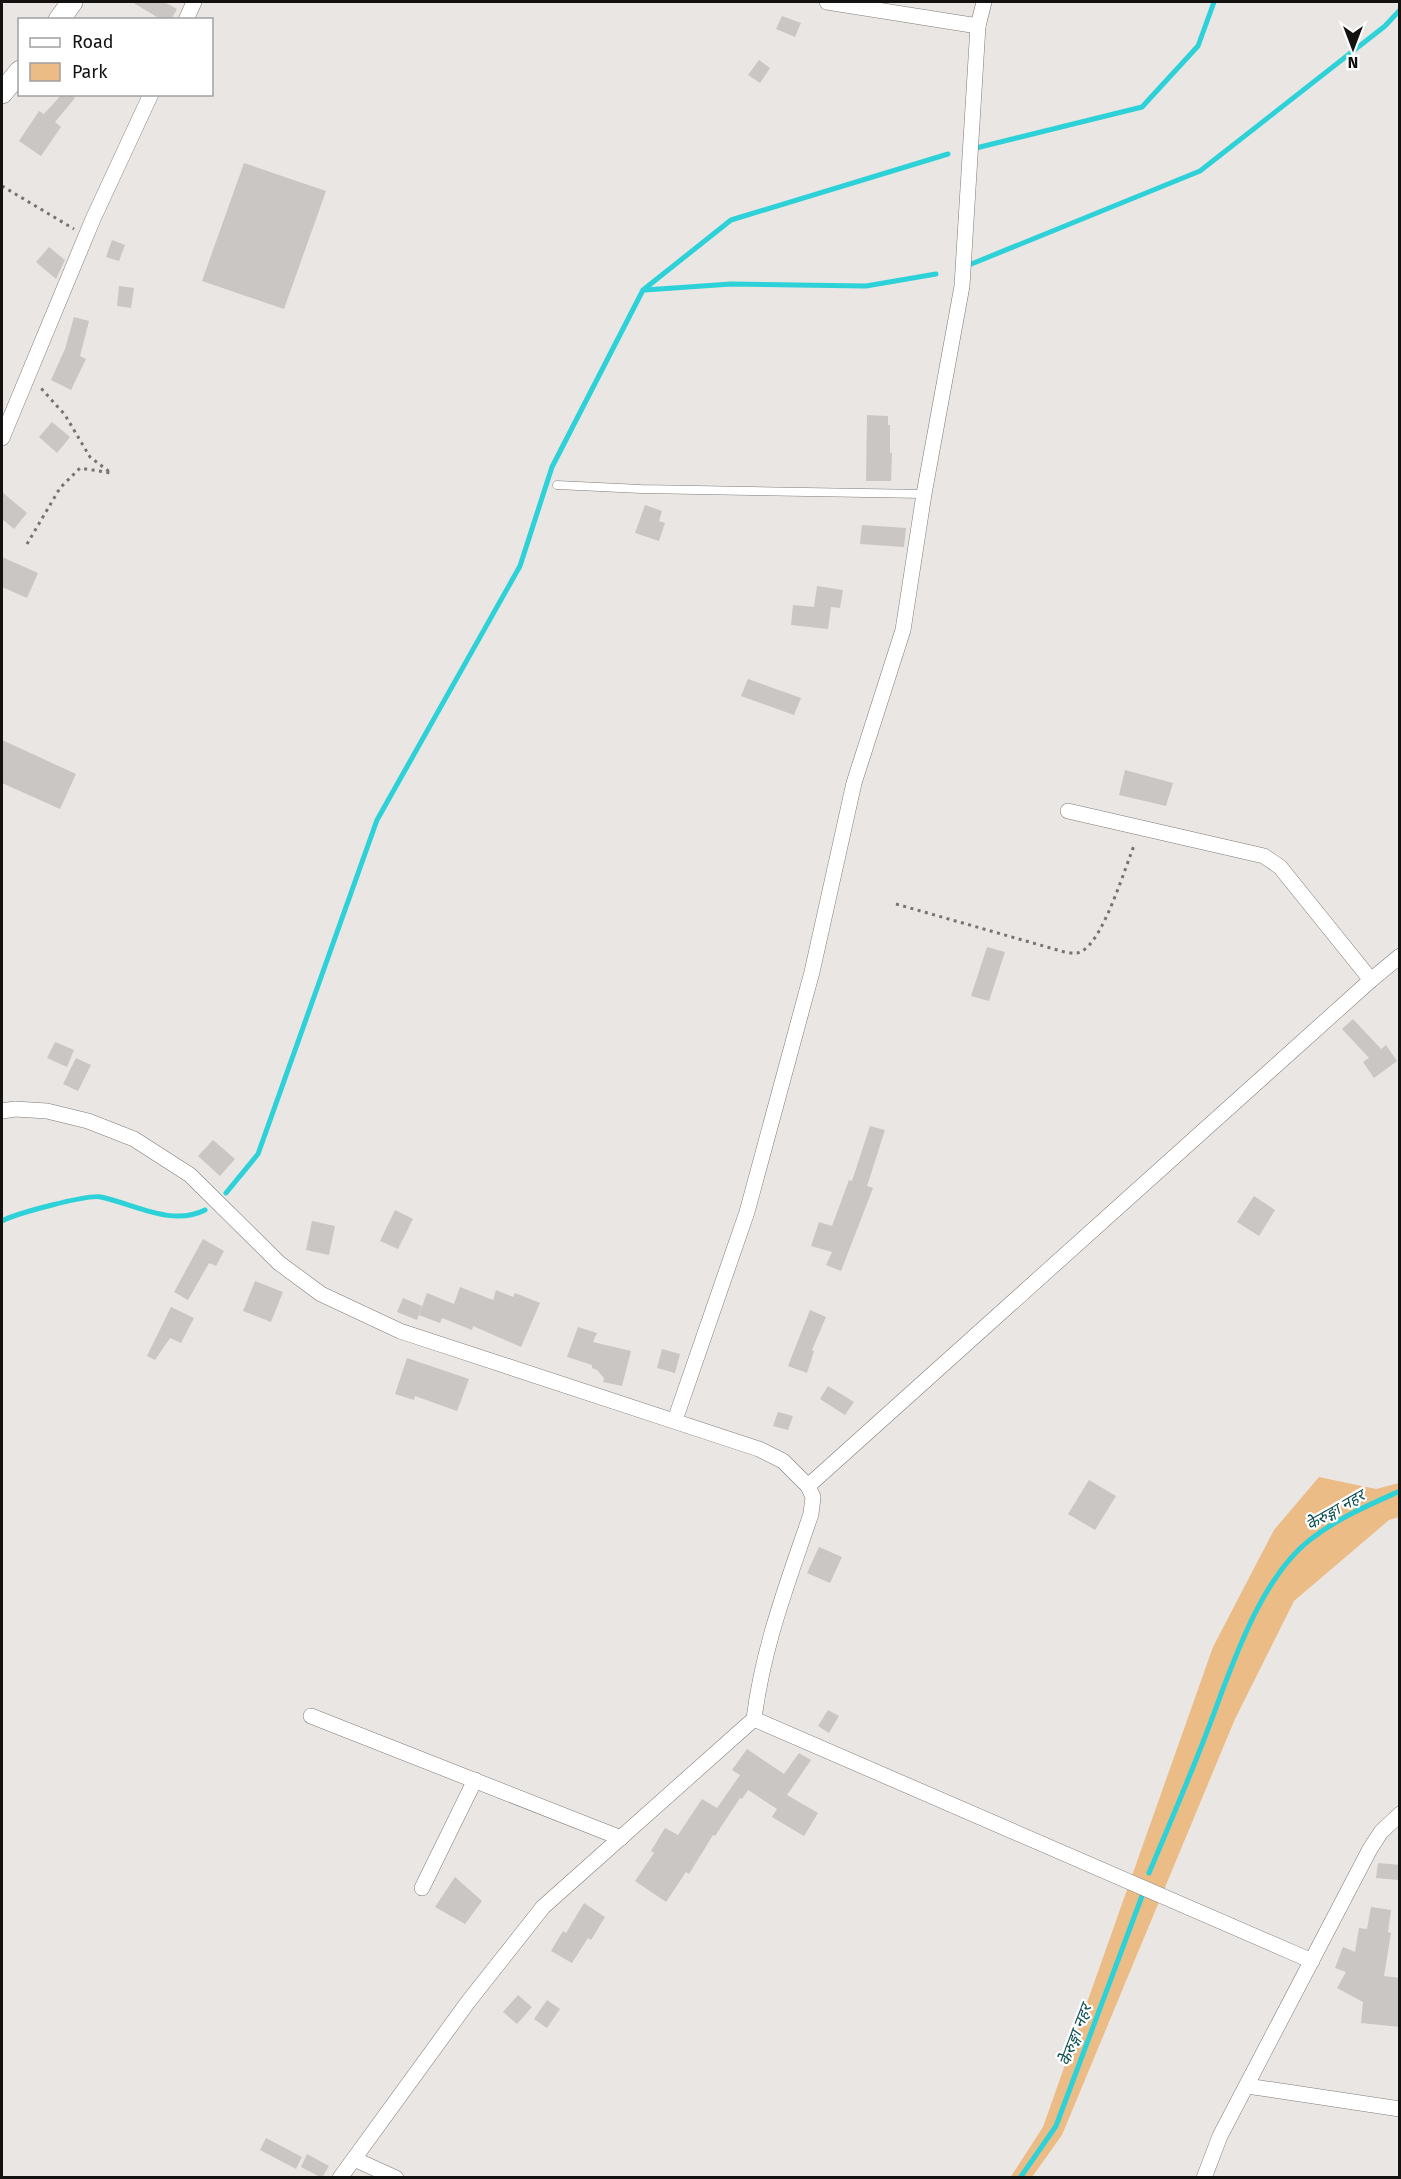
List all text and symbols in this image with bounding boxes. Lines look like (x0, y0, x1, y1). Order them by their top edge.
legend (18, 18, 213, 96)
north arrow (1323, 18, 1383, 78)
text: Road (72, 31, 114, 53)
text: N (1348, 53, 1358, 72)
text: Park (72, 61, 108, 83)
water label: केेरुङ्गा नहर (1302, 1484, 1371, 1534)
water label: केेरुङ्गा नहर (1055, 1998, 1097, 2068)

